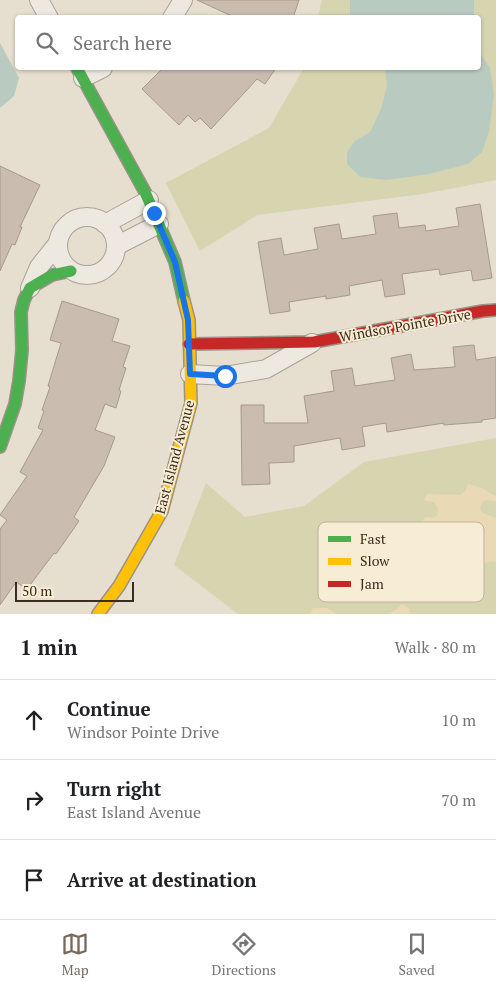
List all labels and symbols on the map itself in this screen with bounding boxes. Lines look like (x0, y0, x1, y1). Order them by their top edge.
route end (143, 202, 166, 225)
street label: Windsor Pointe Drive (338, 304, 472, 346)
route start (214, 365, 237, 388)
street label: East Island Avenue (150, 398, 198, 516)
legend (318, 522, 484, 602)
text: Fast (360, 529, 387, 548)
text: Slow (360, 551, 390, 570)
text: Jam (360, 574, 384, 593)
scale bar (15, 579, 134, 602)

